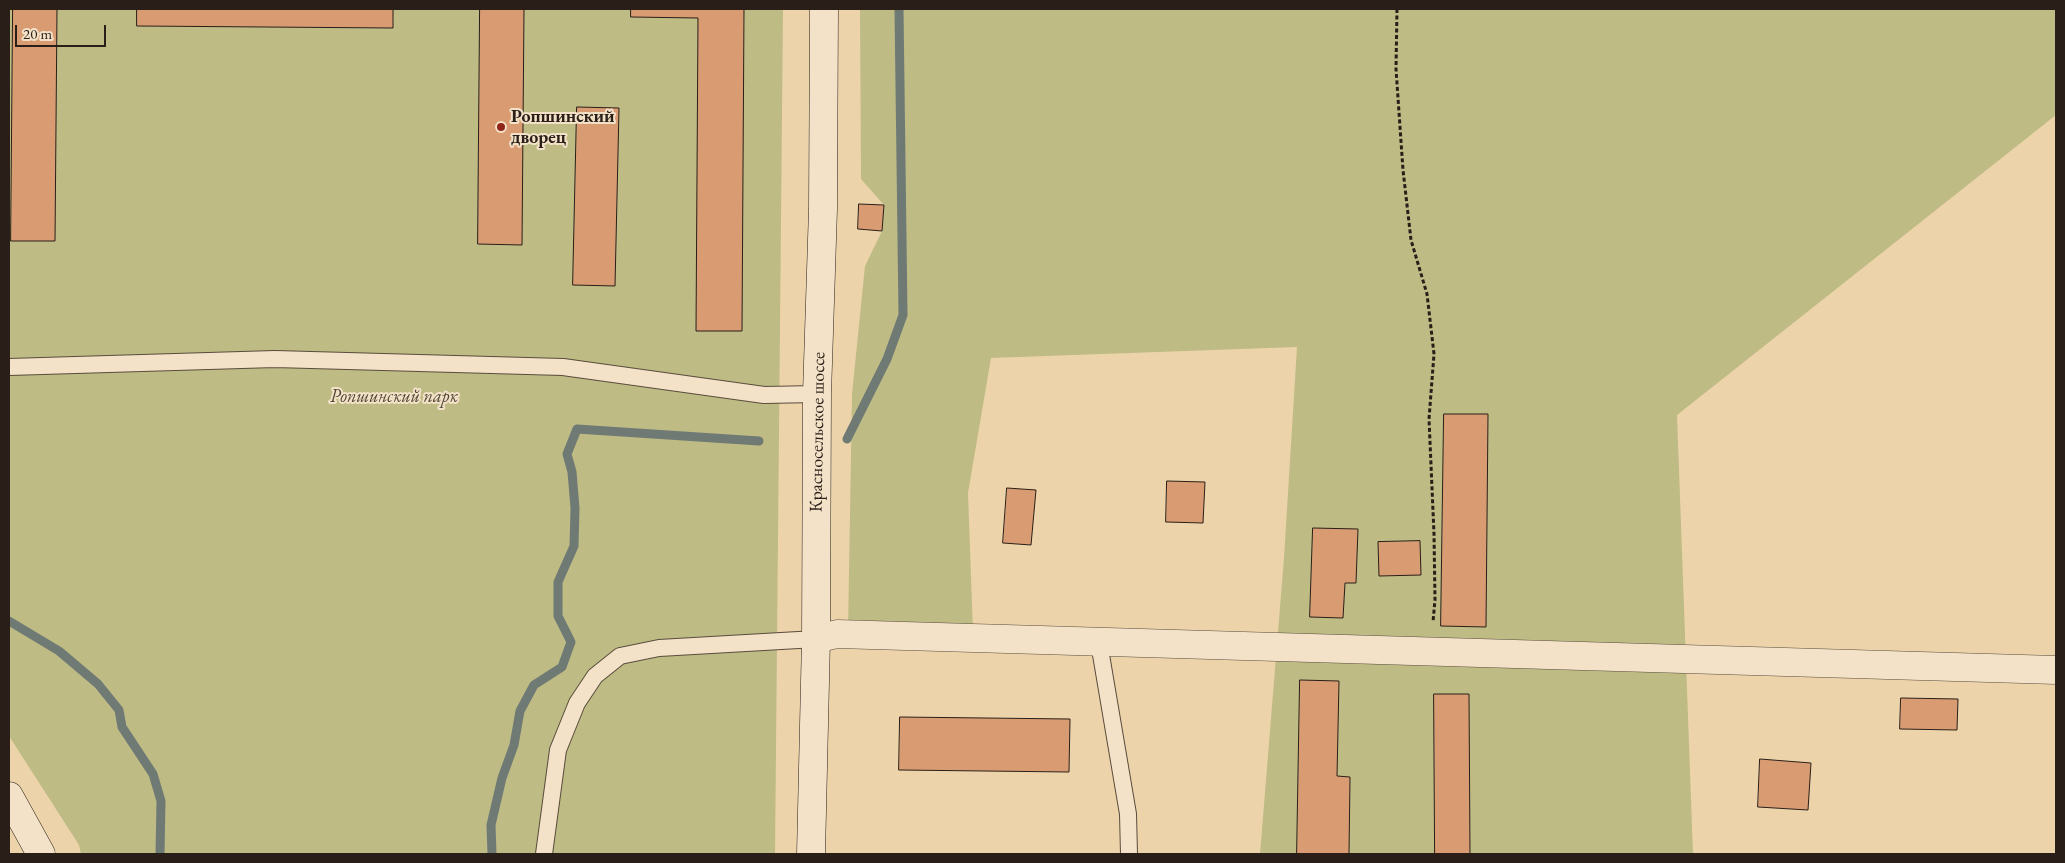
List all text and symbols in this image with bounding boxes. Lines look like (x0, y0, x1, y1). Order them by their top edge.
scale bar (18, 15, 109, 47)
text: 20 m (23, 24, 52, 43)
place label: Ропшинский дворец (511, 106, 615, 148)
marker: Ропшинский дворец (495, 121, 507, 133)
street label: Красносельское шоссе (806, 352, 830, 512)
park label: Ропшинский парк (330, 386, 458, 408)

